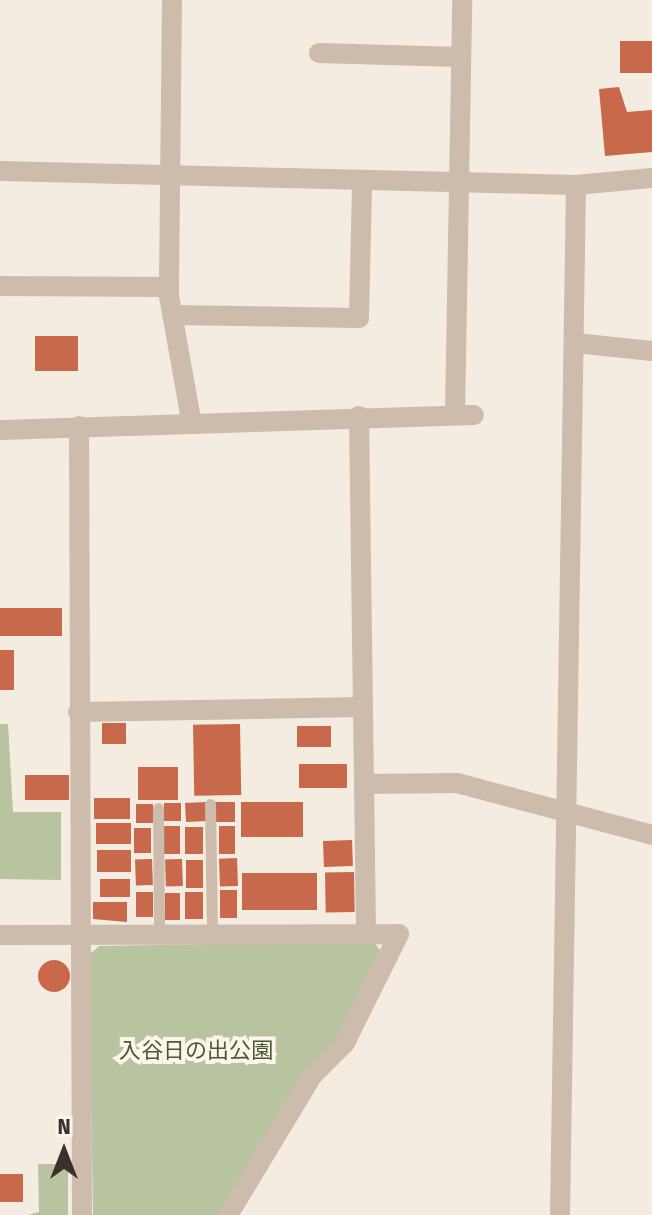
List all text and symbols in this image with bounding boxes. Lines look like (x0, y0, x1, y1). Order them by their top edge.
park label: 入谷日の出公園 (119, 1038, 273, 1064)
north arrow (24, 1111, 104, 1191)
text: N (57, 1113, 71, 1140)

